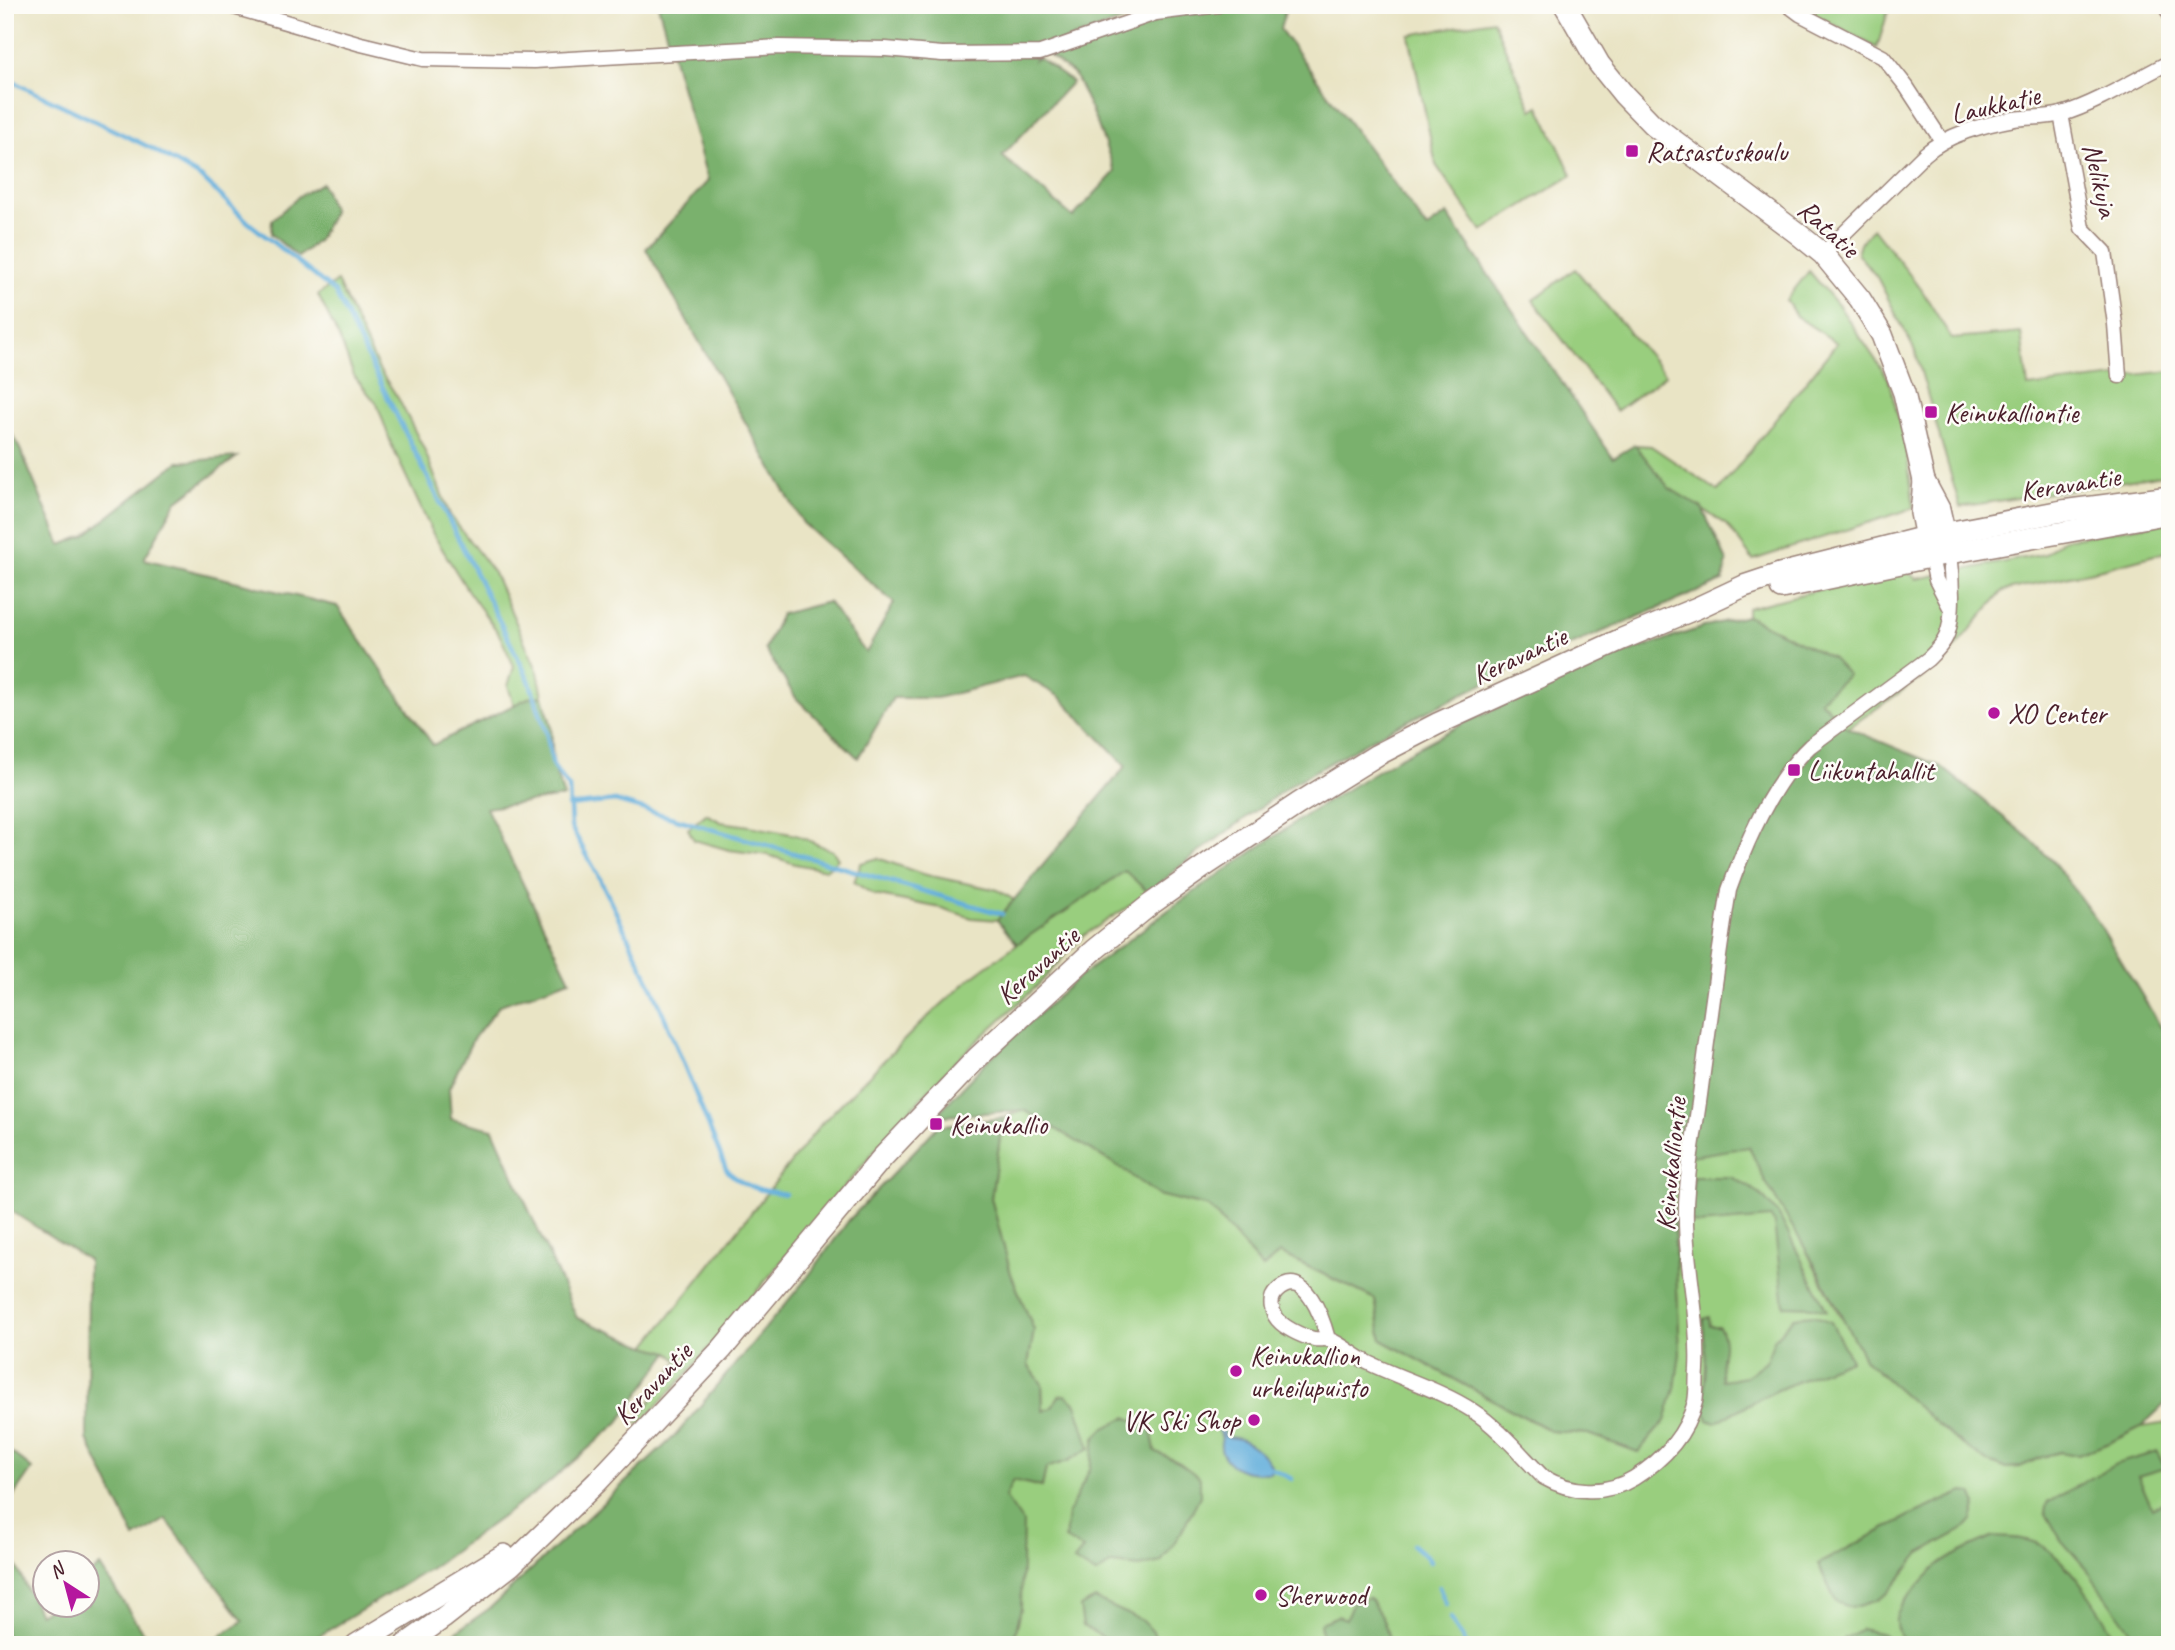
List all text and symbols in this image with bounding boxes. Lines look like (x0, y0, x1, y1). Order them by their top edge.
street label: Laukkatie (1947, 77, 2045, 132)
place label: Ratsastuskoulu (1646, 134, 1789, 169)
street label: Nelikuja (2075, 140, 2126, 222)
marker: Ratsastuskoulu (1624, 143, 1640, 159)
street label: Ratatie (1791, 192, 1868, 266)
place label: Keinukalliontie (1945, 395, 2080, 430)
marker: Keinukalliontie (1923, 404, 1939, 420)
street label: Keravantie (2018, 458, 2124, 509)
street label: Keravantie (1466, 618, 1574, 693)
place label: XO Center (2008, 696, 2108, 731)
marker: XO Center (1986, 705, 2002, 721)
place label: Liikuntahallit (1808, 753, 1936, 788)
marker: Liikuntahallit (1786, 762, 1802, 778)
street label: Keravantie (988, 918, 1088, 1012)
street label: Keinukalliontie (1647, 1094, 1694, 1232)
place label: Keinukallio (950, 1107, 1049, 1142)
marker: Keinukallio (928, 1116, 944, 1132)
street label: Keravantie (605, 1333, 701, 1432)
place label: Keinukallion urheilupuisto (1250, 1338, 1370, 1405)
marker: Keinukallion urheilupuisto (1228, 1363, 1244, 1379)
place label: VK Ski Shop (1123, 1403, 1242, 1438)
marker: VK Ski Shop (1246, 1412, 1262, 1428)
north arrow (32, 1548, 102, 1618)
text: N (45, 1556, 71, 1584)
place label: Sherwood (1275, 1578, 1371, 1613)
marker: Sherwood (1253, 1587, 1269, 1603)

